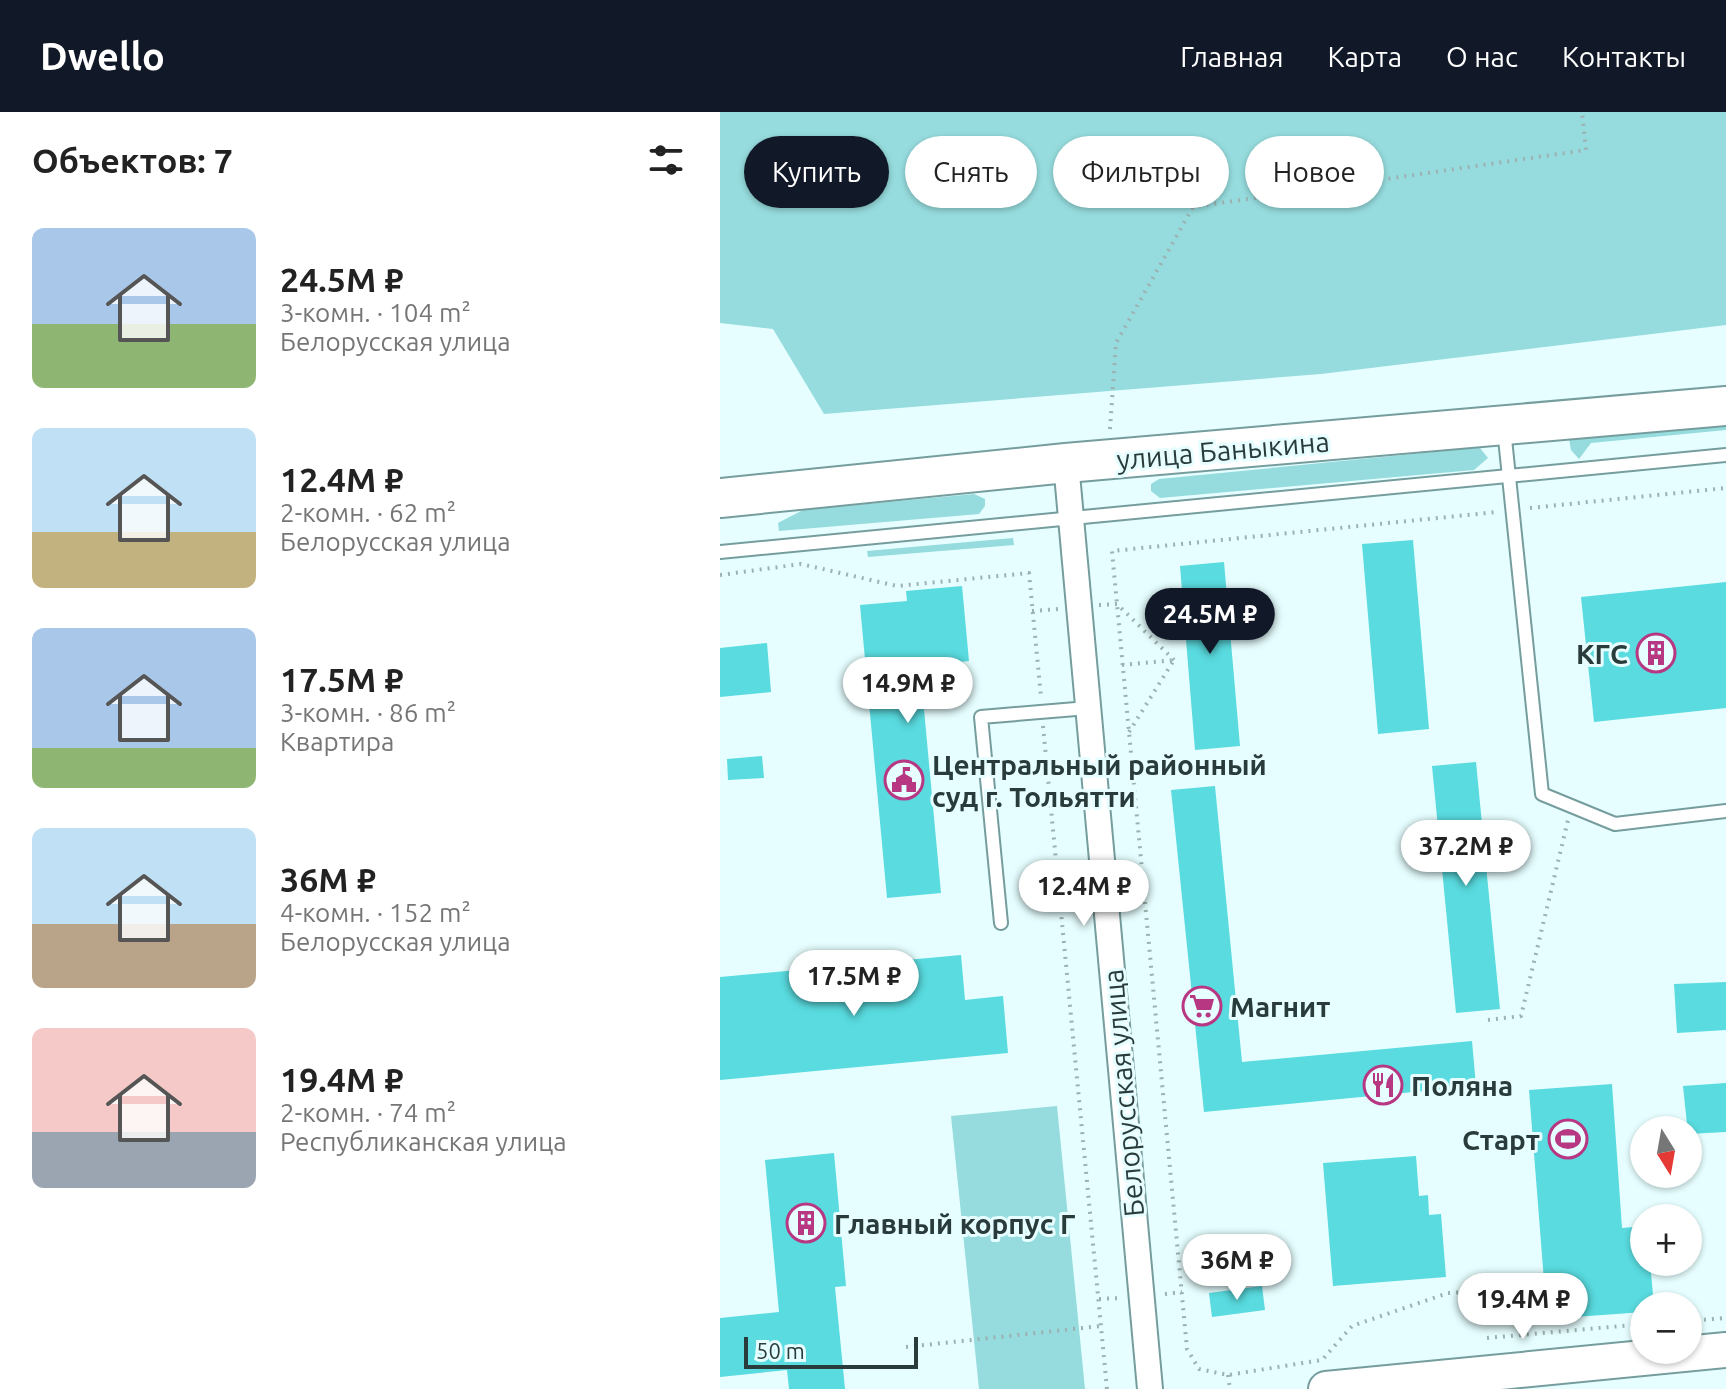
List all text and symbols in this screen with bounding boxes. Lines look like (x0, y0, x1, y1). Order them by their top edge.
text: Dwello (40, 35, 165, 77)
text: Главная (1180, 41, 1283, 72)
text: Карта (1327, 41, 1402, 72)
text: О нас (1446, 41, 1518, 72)
text: Контакты (1562, 41, 1686, 72)
chip: Купить (744, 136, 889, 208)
chip: Снять (905, 136, 1037, 208)
chip: Фильтры (1053, 136, 1229, 208)
chip: Новое (1245, 136, 1384, 208)
icon: filters (644, 138, 688, 182)
text: Объектов: 7 (32, 141, 233, 179)
icon: home (96, 260, 192, 356)
text: 24.5M ₽ (280, 260, 403, 298)
text: 3-комн. · 104 m² (280, 298, 471, 327)
text: Белорусская улица (280, 327, 511, 356)
street label: улица Баныкина (1115, 425, 1331, 475)
icon: home (96, 460, 192, 556)
text: 12.4M ₽ (280, 460, 403, 498)
text: 2-комн. · 62 m² (280, 498, 456, 527)
text: Белорусская улица (280, 527, 511, 556)
pin: 24.5M ₽ (1136, 588, 1284, 656)
text: 24.5M ₽ (1163, 599, 1257, 628)
building icon: КГС (1635, 632, 1677, 674)
place label: КГС (1576, 638, 1628, 669)
pin: 14.9M ₽ (834, 657, 982, 725)
icon: home (96, 660, 192, 756)
text: 17.5M ₽ (280, 660, 403, 698)
text: 14.9M ₽ (861, 668, 955, 697)
text: 3-комн. · 86 m² (280, 698, 456, 727)
text: Квартира (280, 727, 394, 756)
place label: Центральный районный суд г. Тольятти (932, 749, 1267, 812)
public building icon: Центральный районный суд г. Тольятти (883, 759, 925, 801)
pin: 37.2M ₽ (1392, 820, 1540, 888)
text: 37.2M ₽ (1419, 831, 1513, 860)
icon: home (96, 860, 192, 956)
text: 36M ₽ (280, 860, 376, 898)
pin: 12.4M ₽ (1010, 860, 1158, 928)
text: 12.4M ₽ (1037, 871, 1131, 900)
text: 4-комн. · 152 m² (280, 898, 471, 927)
text: Белорусская улица (280, 927, 511, 956)
pin: 17.5M ₽ (780, 950, 928, 1018)
text: 17.5M ₽ (807, 961, 901, 990)
street label: Белорусская улица (1097, 968, 1149, 1218)
supermarket icon: Магнит (1181, 985, 1223, 1027)
place label: Магнит (1230, 991, 1330, 1022)
icon: home (96, 1060, 192, 1156)
text: 19.4M ₽ (280, 1060, 403, 1098)
restaurant icon: Поляна (1362, 1064, 1404, 1106)
place label: Поляна (1411, 1070, 1513, 1101)
text: 2-комн. · 74 m² (280, 1098, 456, 1127)
north arrow (1630, 1116, 1702, 1188)
map controls (1630, 1116, 1702, 1364)
sports icon: Старт (1547, 1118, 1589, 1160)
place label: Старт (1462, 1124, 1540, 1155)
text: Республиканская улица (280, 1127, 567, 1156)
building icon: Главный корпус Г (785, 1202, 827, 1244)
button: + (1630, 1204, 1702, 1276)
place label: Главный корпус Г (834, 1208, 1076, 1239)
pin: 36M ₽ (1181, 1234, 1293, 1302)
text: 36M ₽ (1200, 1245, 1274, 1274)
pin: 19.4M ₽ (1449, 1273, 1597, 1341)
text: 19.4M ₽ (1476, 1284, 1570, 1313)
button: − (1630, 1292, 1702, 1364)
scale bar (744, 1333, 918, 1369)
text: 50 m (756, 1338, 805, 1363)

